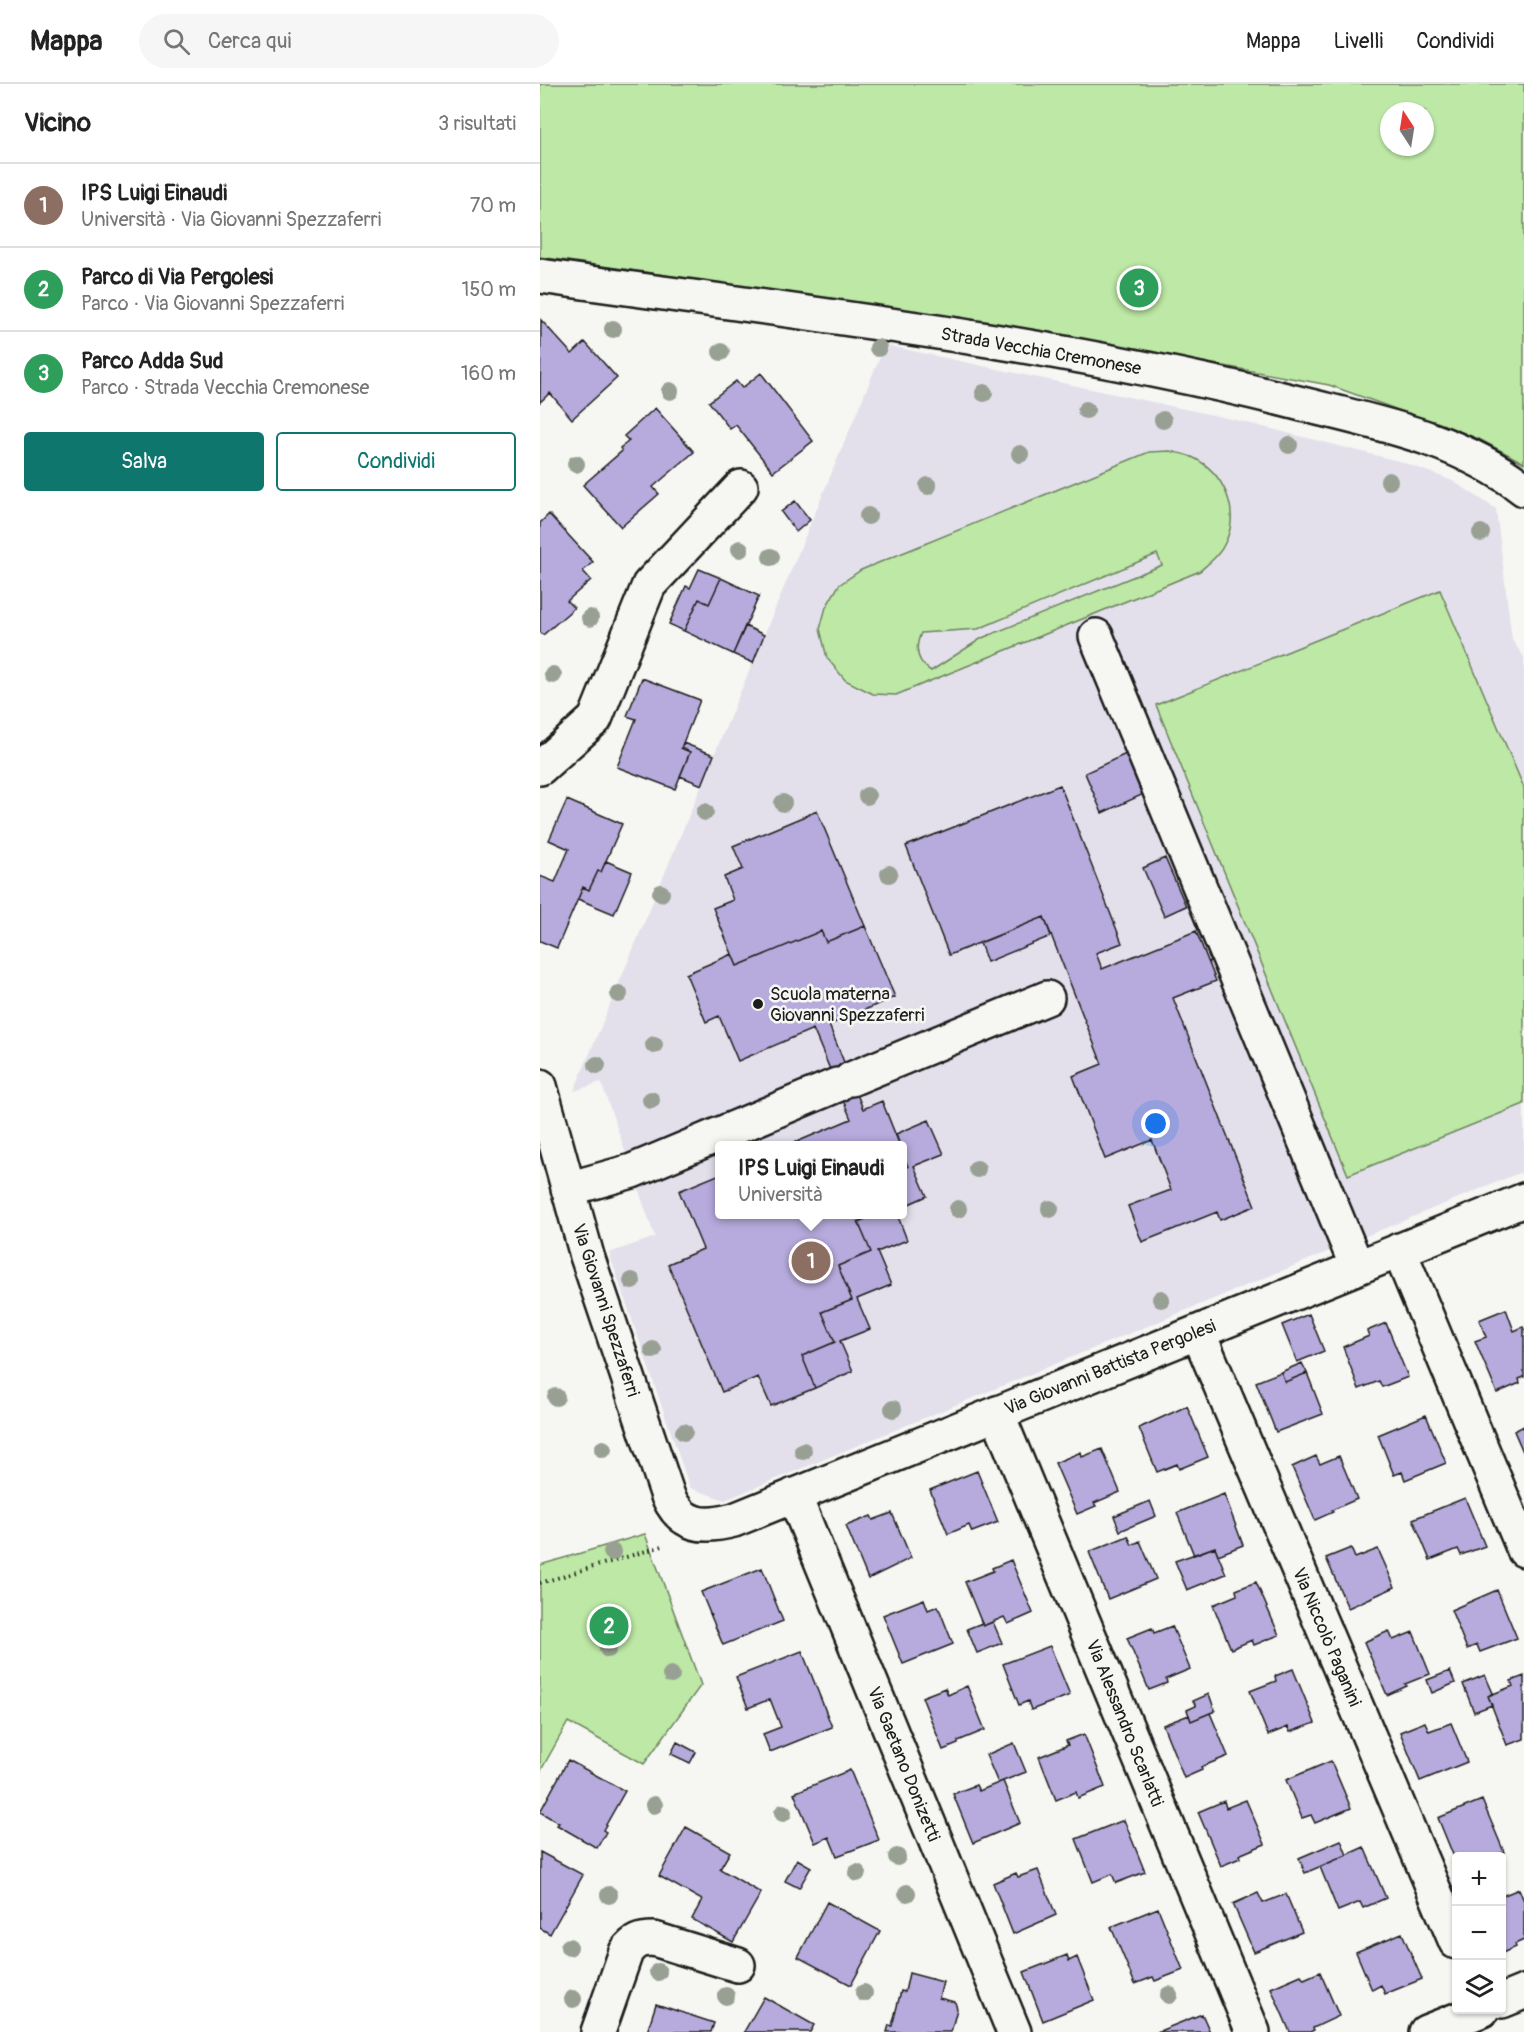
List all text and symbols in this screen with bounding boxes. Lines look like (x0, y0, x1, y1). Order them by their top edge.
search box (139, 14, 559, 68)
text: Mappa (30, 24, 103, 59)
icon: search (160, 25, 193, 58)
text: Cerca qui (208, 27, 291, 55)
text: Mappa (1246, 28, 1300, 55)
text: Livelli (1333, 28, 1383, 55)
text: Condividi (1416, 28, 1494, 55)
north arrow (1380, 102, 1434, 156)
text: Vicino (24, 107, 91, 139)
text: 3 risultati (438, 111, 516, 136)
text: IPS Luigi Einaudi (81, 179, 227, 207)
text: 1 (40, 193, 47, 218)
text: 70 m (470, 193, 516, 218)
text: Università · Via Giovanni Spezzaferri (81, 207, 381, 232)
text: Parco di Via Pergolesi (81, 263, 273, 291)
pin: 3 (1120, 266, 1158, 310)
text: 2 (38, 277, 49, 302)
text: 150 m (462, 277, 516, 302)
text: Parco · Via Giovanni Spezzaferri (81, 291, 344, 316)
street label: Strada Vecchia Cremonese (939, 323, 1143, 380)
text: Parco Adda Sud (81, 347, 224, 375)
text: 3 (38, 361, 49, 386)
text: 160 m (461, 361, 516, 386)
text: Parco · Strada Vecchia Cremonese (81, 375, 369, 400)
button: Salva (24, 432, 264, 491)
button: Condividi (276, 432, 516, 491)
place label: Scuola materna Giovanni Spezzaferri (770, 983, 924, 1027)
marker: Scuola materna Giovanni Spezzaferri (751, 997, 765, 1011)
your location (1141, 1109, 1170, 1138)
popup (715, 1141, 907, 1219)
text: IPS Luigi Einaudi (738, 1154, 884, 1182)
text: Università (738, 1182, 822, 1207)
street label: Via Giovanni Spezzaferri (567, 1221, 644, 1400)
pin: 1 (792, 1238, 830, 1284)
street label: Via Giovanni Battista Pergolesi (1001, 1314, 1219, 1420)
street label: Via Niccolò Paganini (1287, 1564, 1366, 1710)
pin: 2 (590, 1604, 628, 1648)
street label: Via Alessandro Scarlatti (1081, 1636, 1169, 1810)
street label: Via Gaetano Donizetti (862, 1683, 945, 1845)
map controls (1452, 1852, 1506, 2014)
button: + (1452, 1852, 1506, 1906)
button: − (1452, 1906, 1506, 1960)
button: layers (1452, 1960, 1506, 2014)

